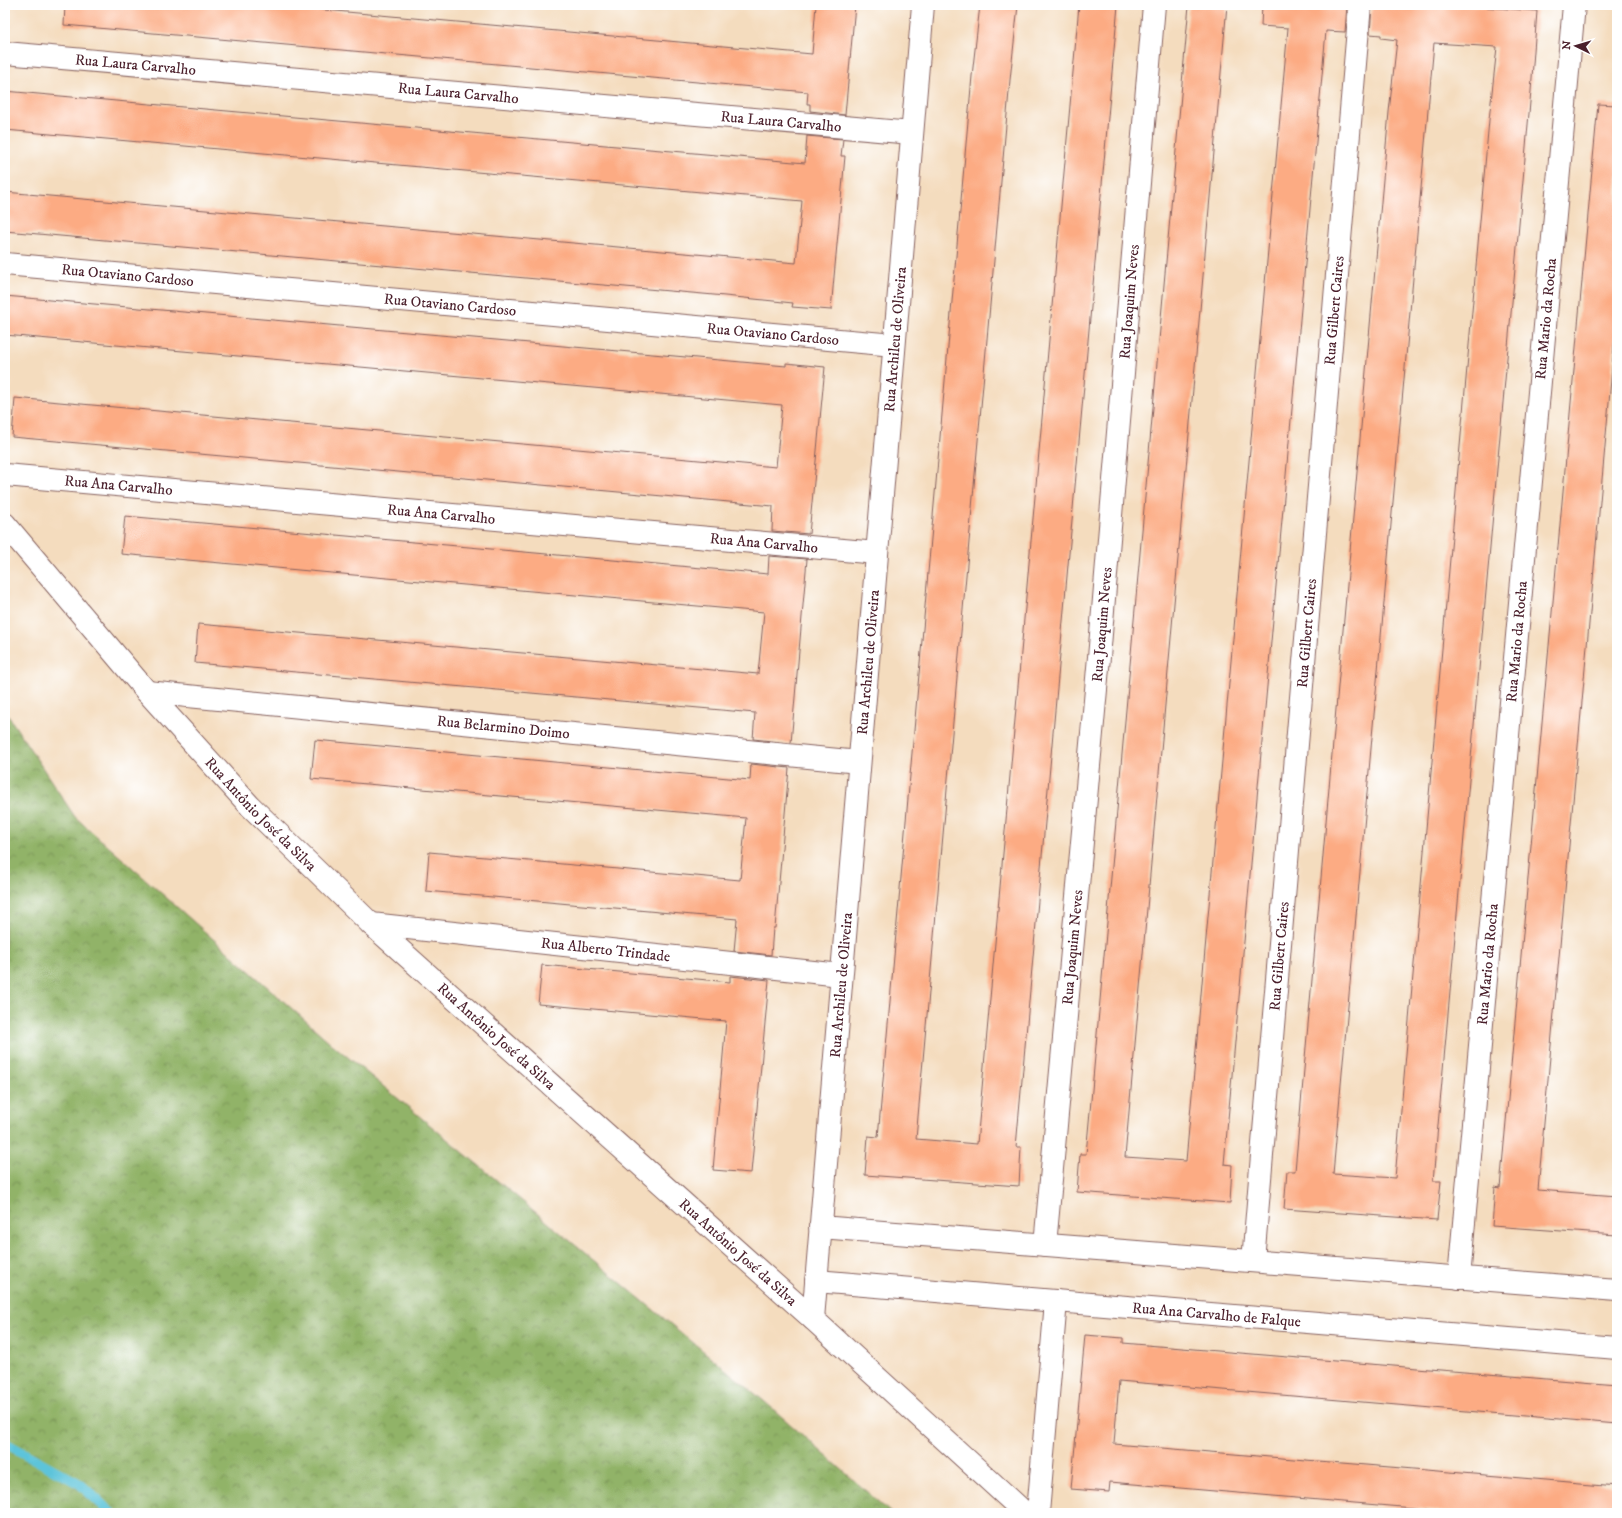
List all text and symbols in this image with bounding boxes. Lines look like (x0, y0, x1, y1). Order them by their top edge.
north arrow (1556, 26, 1596, 66)
text: N (1560, 40, 1574, 50)
street label: Rua Laura Carvalho (74, 50, 197, 79)
street label: Rua Laura Carvalho (397, 78, 519, 108)
street label: Rua Laura Carvalho (720, 107, 842, 136)
street label: Rua Joaquim Neves (1115, 243, 1143, 360)
street label: Rua Gilbert Caires (1320, 255, 1348, 366)
street label: Rua Mario da Rocha (1531, 257, 1561, 380)
street label: Rua Otaviano Cardoso (61, 260, 194, 291)
street label: Rua Archileu de Oliveira (879, 265, 911, 413)
street label: Rua Otaviano Cardoso (383, 289, 517, 320)
street label: Rua Otaviano Cardoso (706, 318, 840, 349)
street label: Rua Ana Carvalho (64, 471, 173, 499)
street label: Rua Ana Carvalho (386, 500, 496, 528)
street label: Rua Ana Carvalho (709, 529, 819, 557)
street label: Rua Joaquim Neves (1087, 566, 1116, 683)
street label: Rua Gilbert Caires (1292, 578, 1321, 689)
street label: Rua Mario da Rocha (1502, 579, 1531, 703)
street label: Rua Archileu de Oliveira (852, 588, 884, 736)
street label: Rua Belarmino Doimo (436, 711, 571, 743)
street label: Rua Antônio José da Silva (201, 753, 321, 876)
street label: Rua Joaquim Neves (1058, 889, 1087, 1006)
street label: Rua Gilbert Caires (1265, 901, 1293, 1012)
street label: Rua Mario da Rocha (1472, 902, 1502, 1026)
street label: Rua Archileu de Oliveira (825, 911, 857, 1059)
street label: Rua Alberto Trindade (540, 933, 671, 966)
street label: Rua Antônio José da Silva (433, 978, 560, 1094)
street label: Rua Antônio José da Silva (675, 1194, 802, 1310)
street label: Rua Ana Carvalho de Falque (1131, 1298, 1302, 1331)

